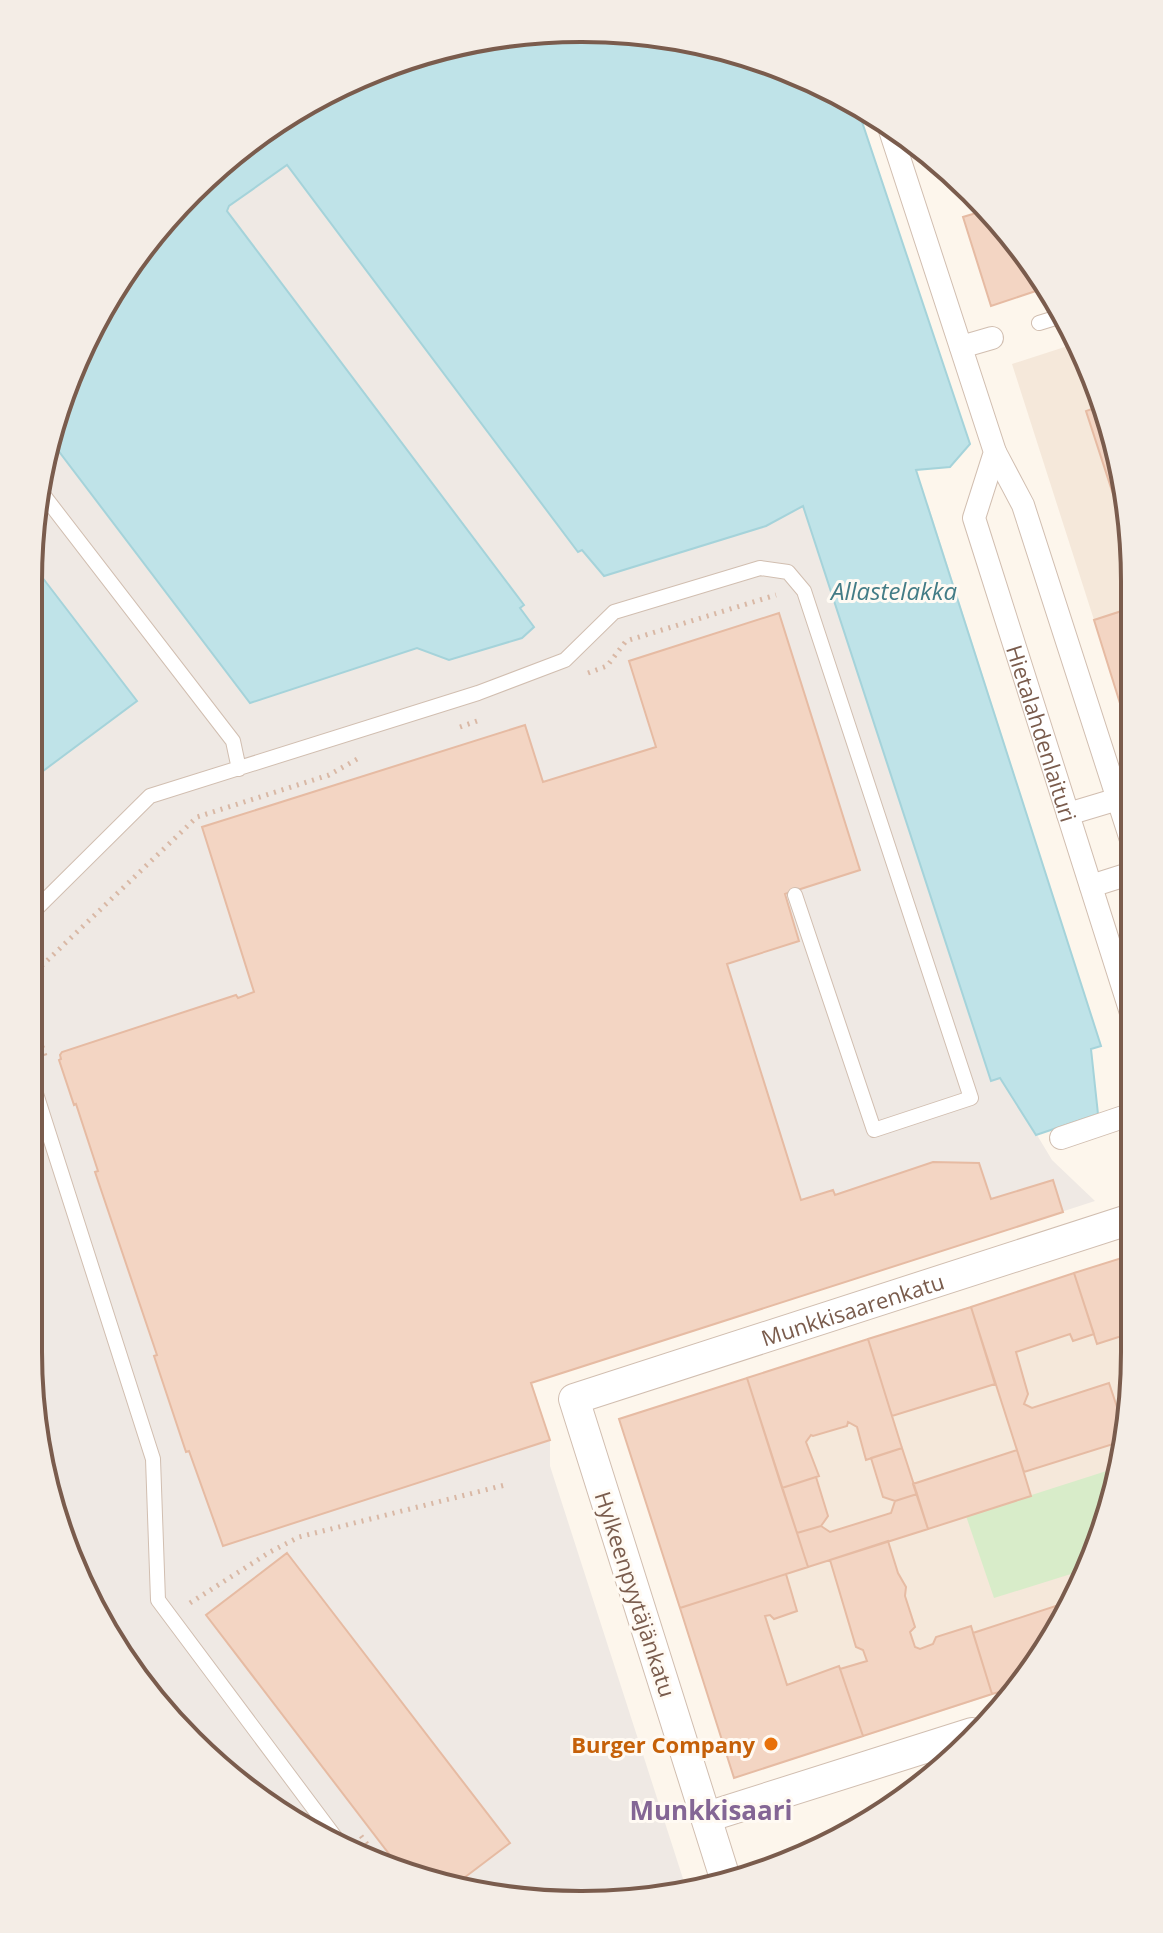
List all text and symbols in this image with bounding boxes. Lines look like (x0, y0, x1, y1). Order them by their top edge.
water label: Allastelakka (829, 574, 957, 607)
street label: Hietalahdenlaituri (1000, 641, 1084, 825)
street label: Munkkisaarenkatu (757, 1265, 948, 1353)
street label: Hylkeenpyytäjänkatu (589, 1487, 683, 1701)
place label: Burger Company (571, 1729, 755, 1759)
marker: Burger Company (762, 1735, 780, 1753)
district label: Munkkisaari (630, 1792, 792, 1828)

